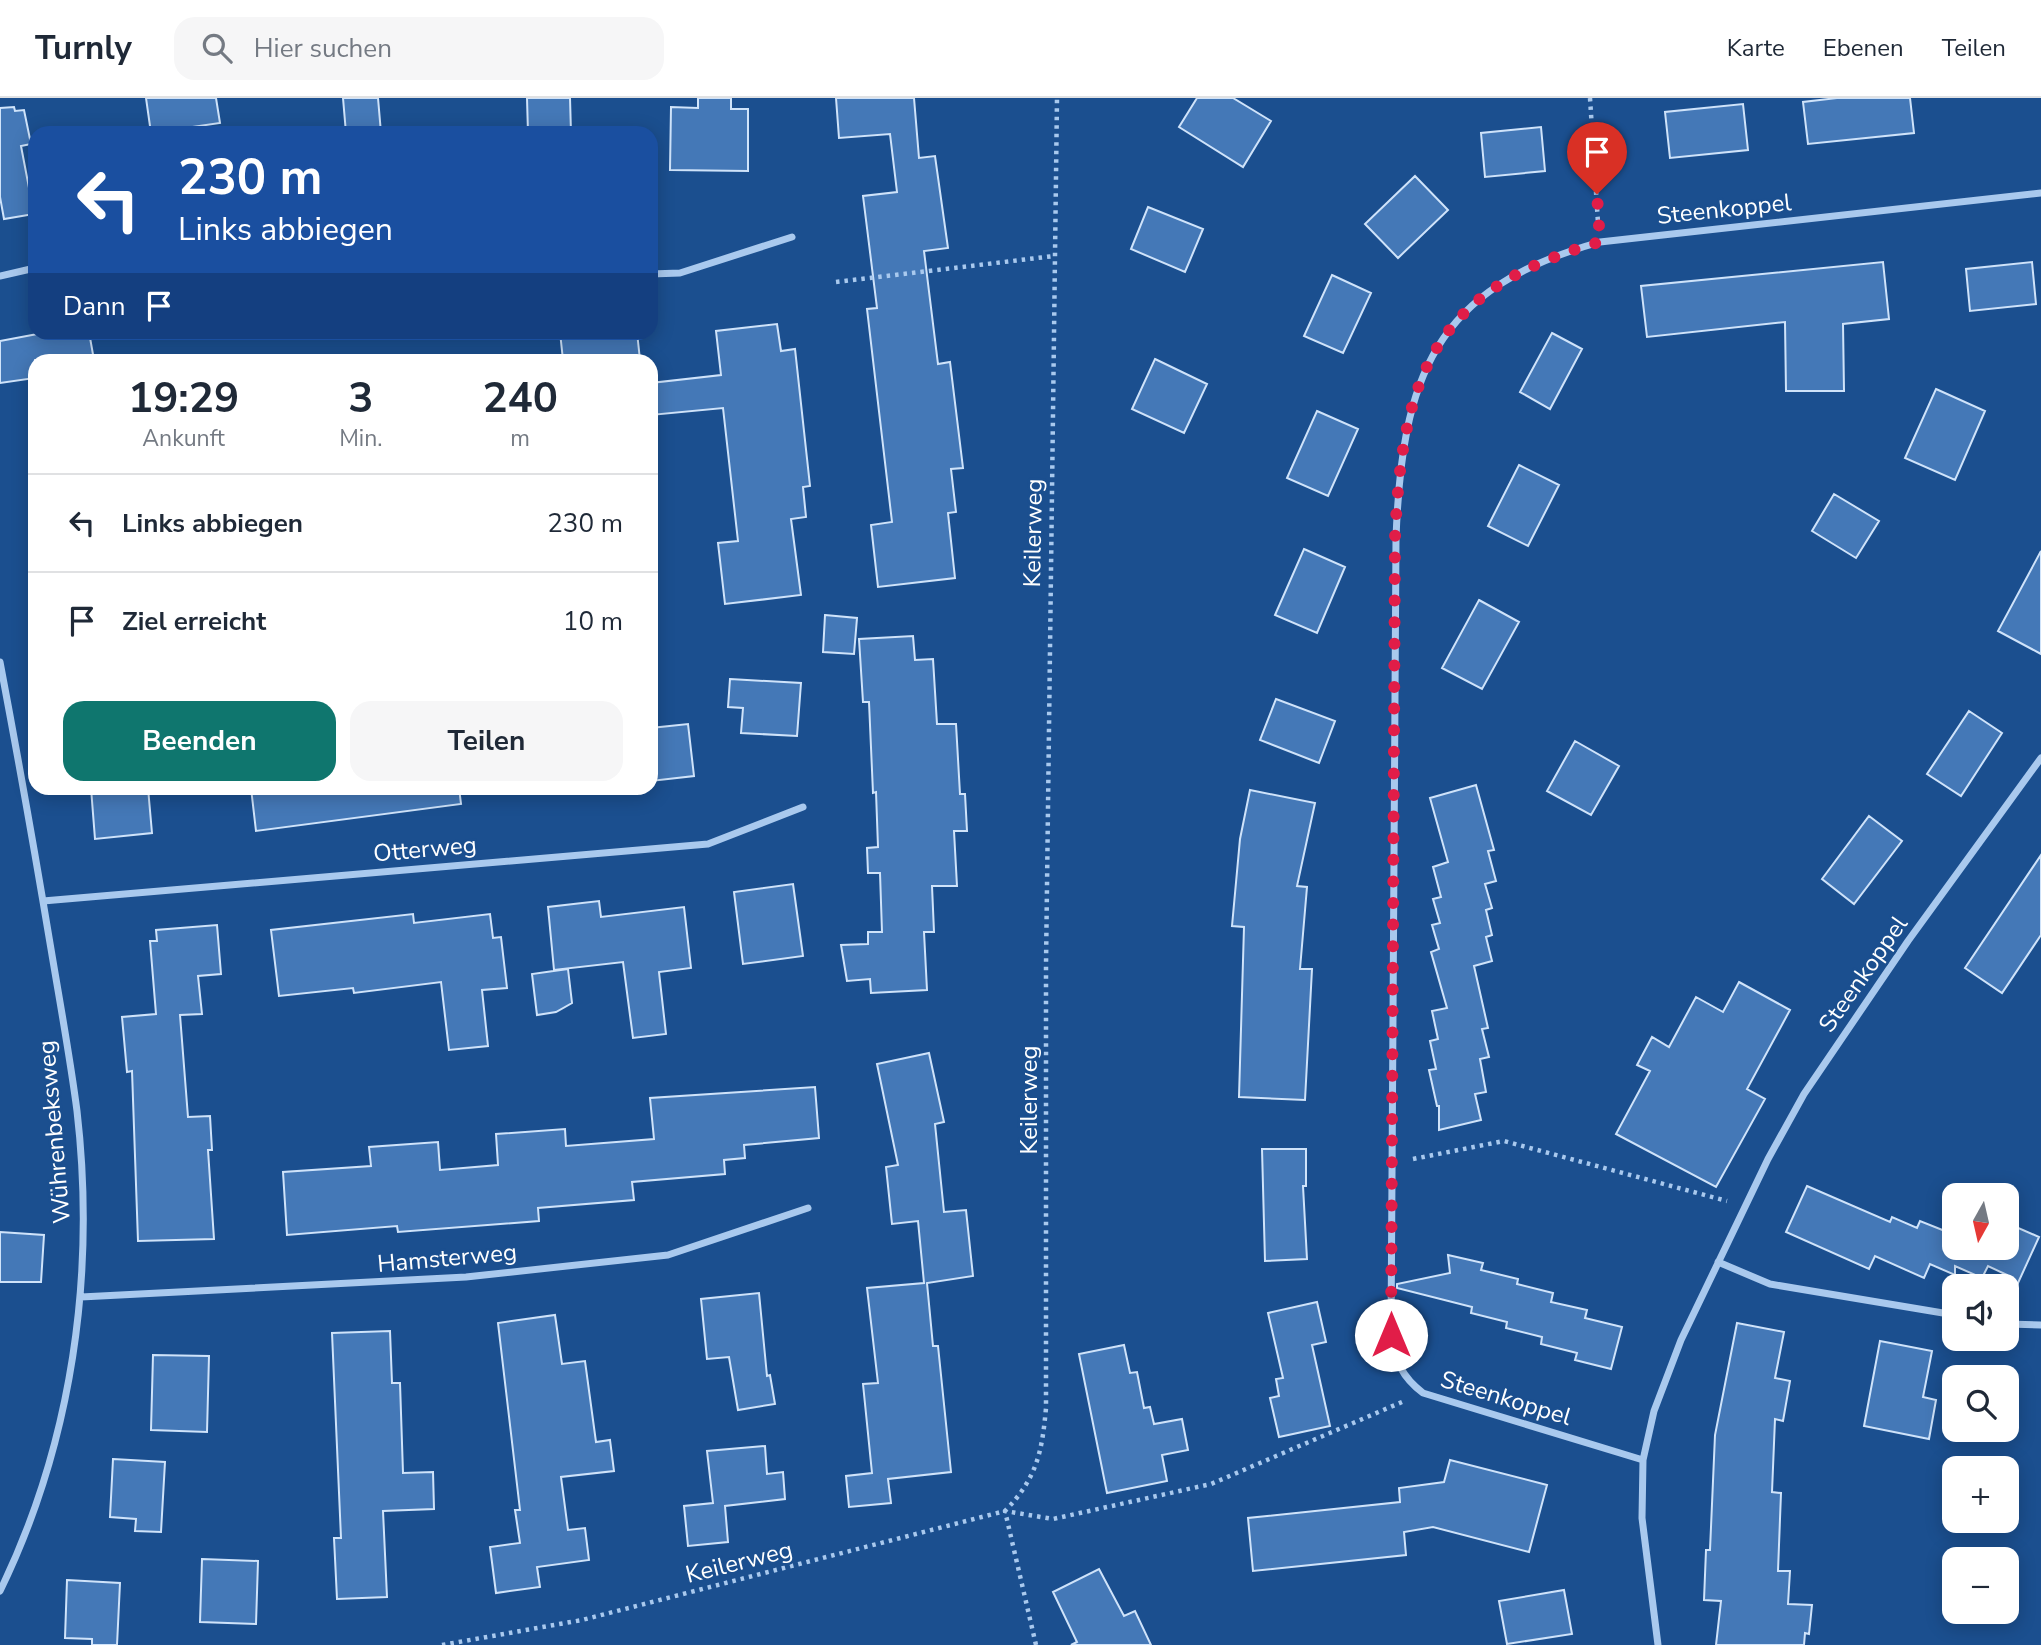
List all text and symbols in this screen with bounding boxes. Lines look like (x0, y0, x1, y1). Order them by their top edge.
search box (174, 17, 664, 80)
text: Turnly (35, 26, 132, 71)
icon: search (198, 29, 236, 67)
text: Hier suchen (254, 31, 392, 66)
text: Karte (1727, 32, 1785, 64)
text: Ebenen (1823, 32, 1904, 64)
text: Teilen (1942, 32, 2006, 64)
pin (1567, 122, 1627, 194)
icon: arrive (1578, 133, 1616, 171)
text: 230 m (178, 144, 322, 211)
icon: left (63, 154, 154, 245)
street label: Steenkoppel (1655, 186, 1793, 232)
text: Links abbiegen (178, 208, 393, 251)
icon: arrive (140, 287, 178, 325)
text: Dann (63, 289, 126, 324)
text: 19:29 (128, 370, 239, 427)
text: 3 (348, 370, 373, 427)
text: 240 (482, 370, 558, 427)
text: Ankunft (142, 423, 225, 454)
text: Min. (339, 423, 382, 454)
text: m (510, 423, 530, 454)
street label: Keilerweg (1016, 478, 1050, 588)
icon: left (63, 504, 101, 542)
text: Links abbiegen (122, 506, 303, 541)
text: 230 m (547, 506, 623, 541)
icon: arrive (63, 602, 101, 640)
text: Ziel erreicht (122, 604, 266, 639)
text: 10 m (563, 604, 623, 639)
button: Beenden (63, 701, 336, 781)
button: Teilen (350, 701, 623, 781)
street label: Otterweg (372, 829, 478, 869)
street label: Steenkoppel (1811, 910, 1915, 1038)
street label: Wührenbeksweg (30, 1039, 78, 1225)
street label: Keilerweg (1013, 1046, 1045, 1154)
north arrow (1942, 1183, 2020, 1260)
map controls (1942, 1183, 2019, 1624)
street label: Hamsterweg (376, 1236, 518, 1280)
button: sound (1942, 1274, 2019, 1351)
position arrow (1354, 1298, 1428, 1372)
street label: Steenkoppel (1437, 1363, 1575, 1433)
button: search (1942, 1365, 2019, 1442)
button: + (1942, 1456, 2019, 1533)
street label: Keilerweg (682, 1533, 796, 1591)
button: − (1942, 1547, 2019, 1624)

